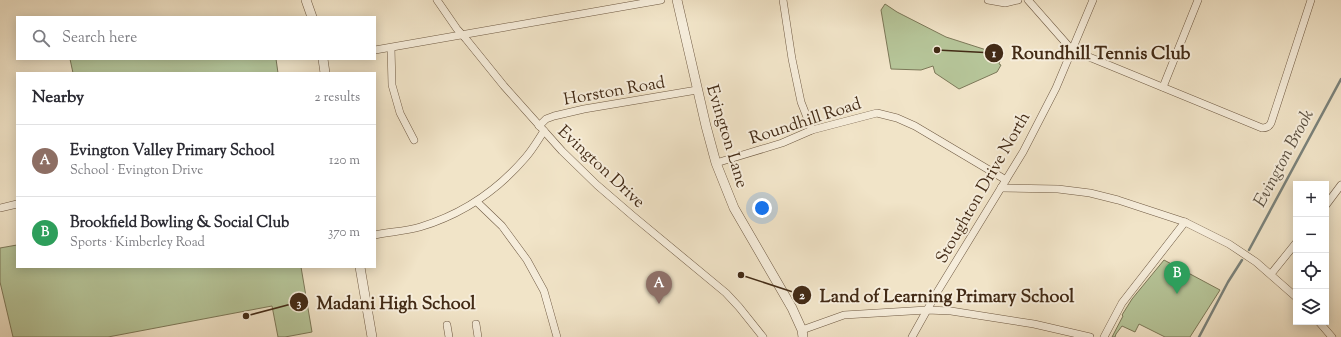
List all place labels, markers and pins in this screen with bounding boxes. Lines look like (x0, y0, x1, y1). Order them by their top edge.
callout: Roundhill Tennis Club (984, 38, 1199, 68)
pin: B (1164, 261, 1190, 294)
pin: A (646, 271, 672, 304)
callout: Land of Learning Primary School (792, 280, 1082, 310)
callout: Madani High School (289, 287, 484, 317)

